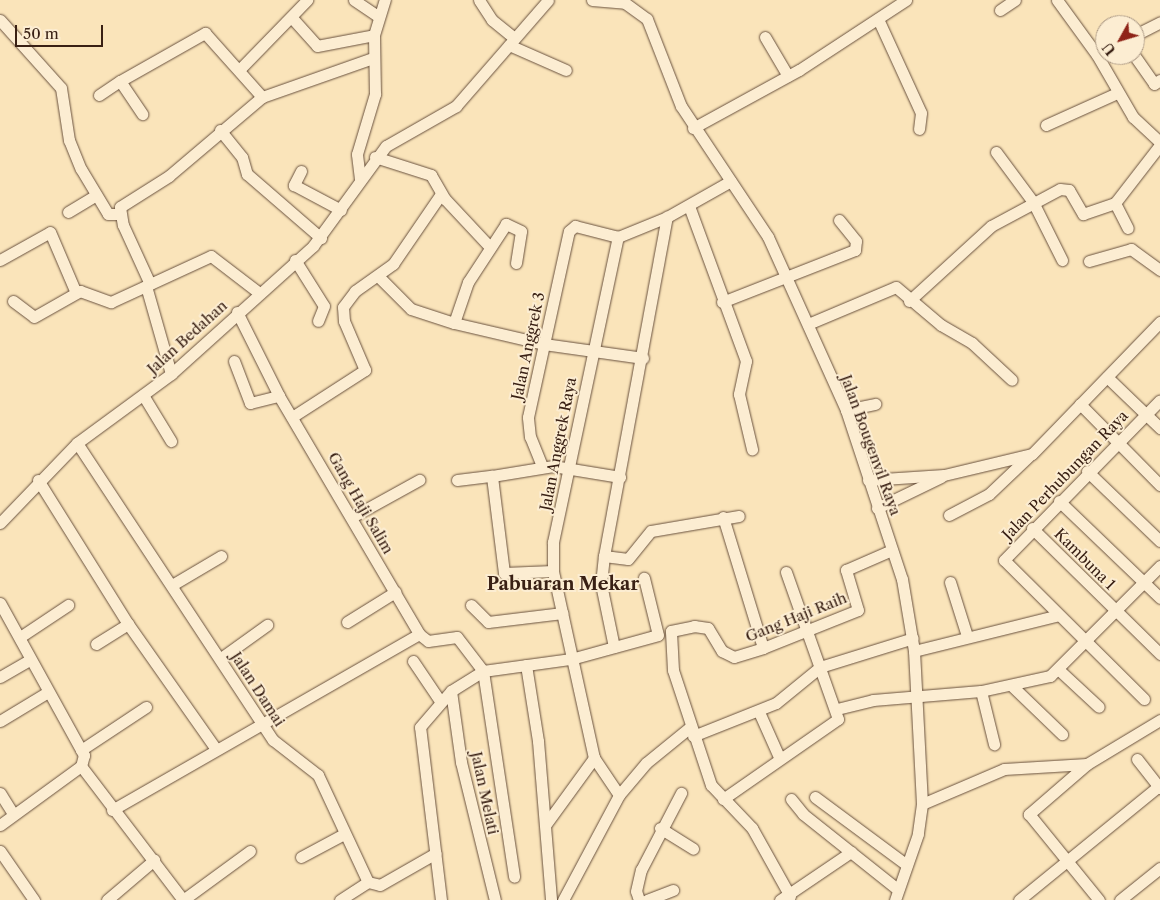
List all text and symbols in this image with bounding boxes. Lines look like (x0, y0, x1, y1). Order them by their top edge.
scale bar (18, 15, 105, 47)
north arrow (1095, 15, 1145, 65)
text: 50 m (23, 24, 59, 43)
text: U (1099, 39, 1120, 59)
street label: Jalan Anggrek 3 (508, 290, 548, 402)
street label: Jalan Bedahan (143, 296, 231, 378)
street label: Jalan Bougenvil Raya (837, 372, 905, 518)
street label: Jalan Anggrek Raya (536, 375, 580, 513)
street label: Jalan Perhubungan Raya (998, 407, 1132, 543)
street label: Gang Haji Salim (325, 449, 397, 557)
street label: Kambuna 1 (1051, 525, 1119, 593)
district label: Pabuaran Mekar (487, 573, 639, 595)
street label: Gang Haji Raih (743, 589, 849, 645)
street label: Jalan Damai (227, 648, 289, 730)
street label: Jalan Melati (467, 750, 503, 836)

